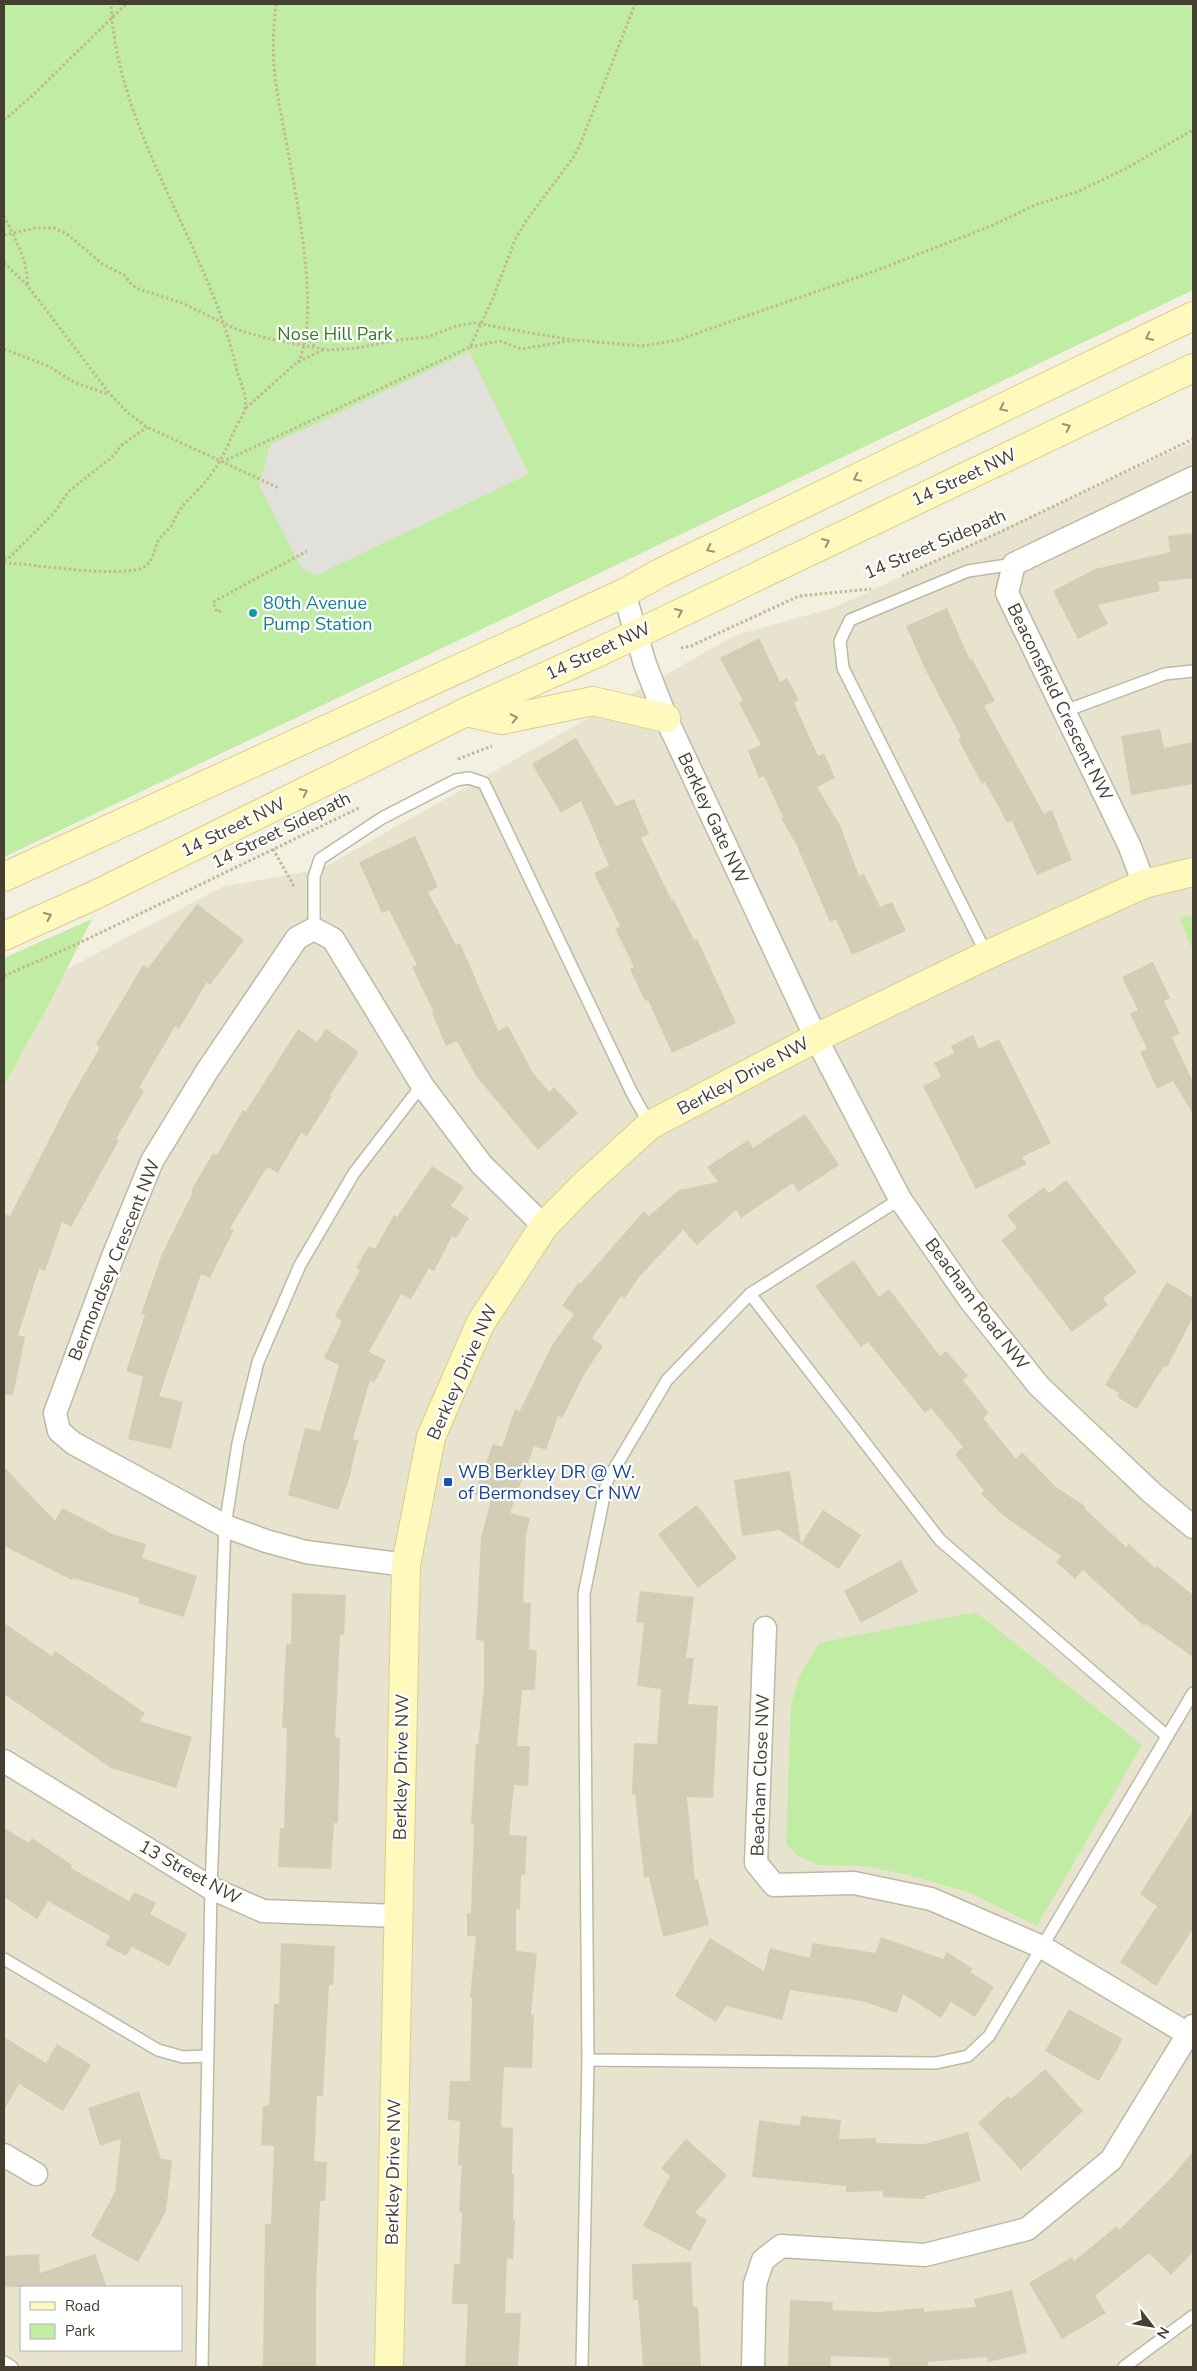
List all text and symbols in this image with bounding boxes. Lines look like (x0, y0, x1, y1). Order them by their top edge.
park label: Nose Hill Park (277, 322, 394, 346)
one-way arrow (1145, 331, 1154, 341)
one-way arrow (999, 401, 1008, 412)
one-way arrow (1062, 423, 1071, 434)
street label: 14 Street NW (908, 442, 1020, 512)
one-way arrow (853, 472, 862, 482)
street label: 14 Street Sidepath (860, 503, 1010, 585)
one-way arrow (821, 538, 830, 548)
one-way arrow (706, 543, 715, 553)
place label: 80th Avenue Pump Station (263, 591, 373, 636)
street label: Beaconsfield Crescent NW (1002, 599, 1118, 805)
marker: 80th Avenue Pump Station (247, 607, 259, 619)
one-way arrow (674, 608, 683, 618)
street label: 14 Street NW (542, 616, 654, 686)
one-way arrow (509, 713, 518, 724)
street label: Berkley Gate NW (672, 749, 754, 888)
street label: 14 Street Sidepath (208, 786, 354, 874)
one-way arrow (299, 788, 308, 798)
street label: 14 Street NW (177, 791, 289, 863)
one-way arrow (43, 912, 52, 923)
street label: Berkley Drive NW (673, 1031, 813, 1121)
street label: Bermondsey Crescent NW (63, 1156, 165, 1364)
street label: Beacham Road NW (920, 1233, 1035, 1375)
street label: Berkley Drive NW (421, 1300, 503, 1444)
place label: WB Berkley DR @ W. of Bermondsey Cr NW (458, 1460, 641, 1505)
marker: WB Berkley DR @ W. of Bermondsey Cr NW (442, 1476, 454, 1488)
street label: Beacham Close NW (745, 1693, 775, 1857)
street label: Berkley Drive NW (388, 1694, 414, 1840)
street label: 13 Street NW (135, 1834, 245, 1910)
street label: Berkley Drive NW (380, 2099, 406, 2245)
legend (20, 2286, 182, 2351)
text: Road (65, 2296, 100, 2316)
north arrow (1127, 2301, 1177, 2351)
text: Park (65, 2321, 95, 2341)
text: N (1152, 2323, 1174, 2342)

